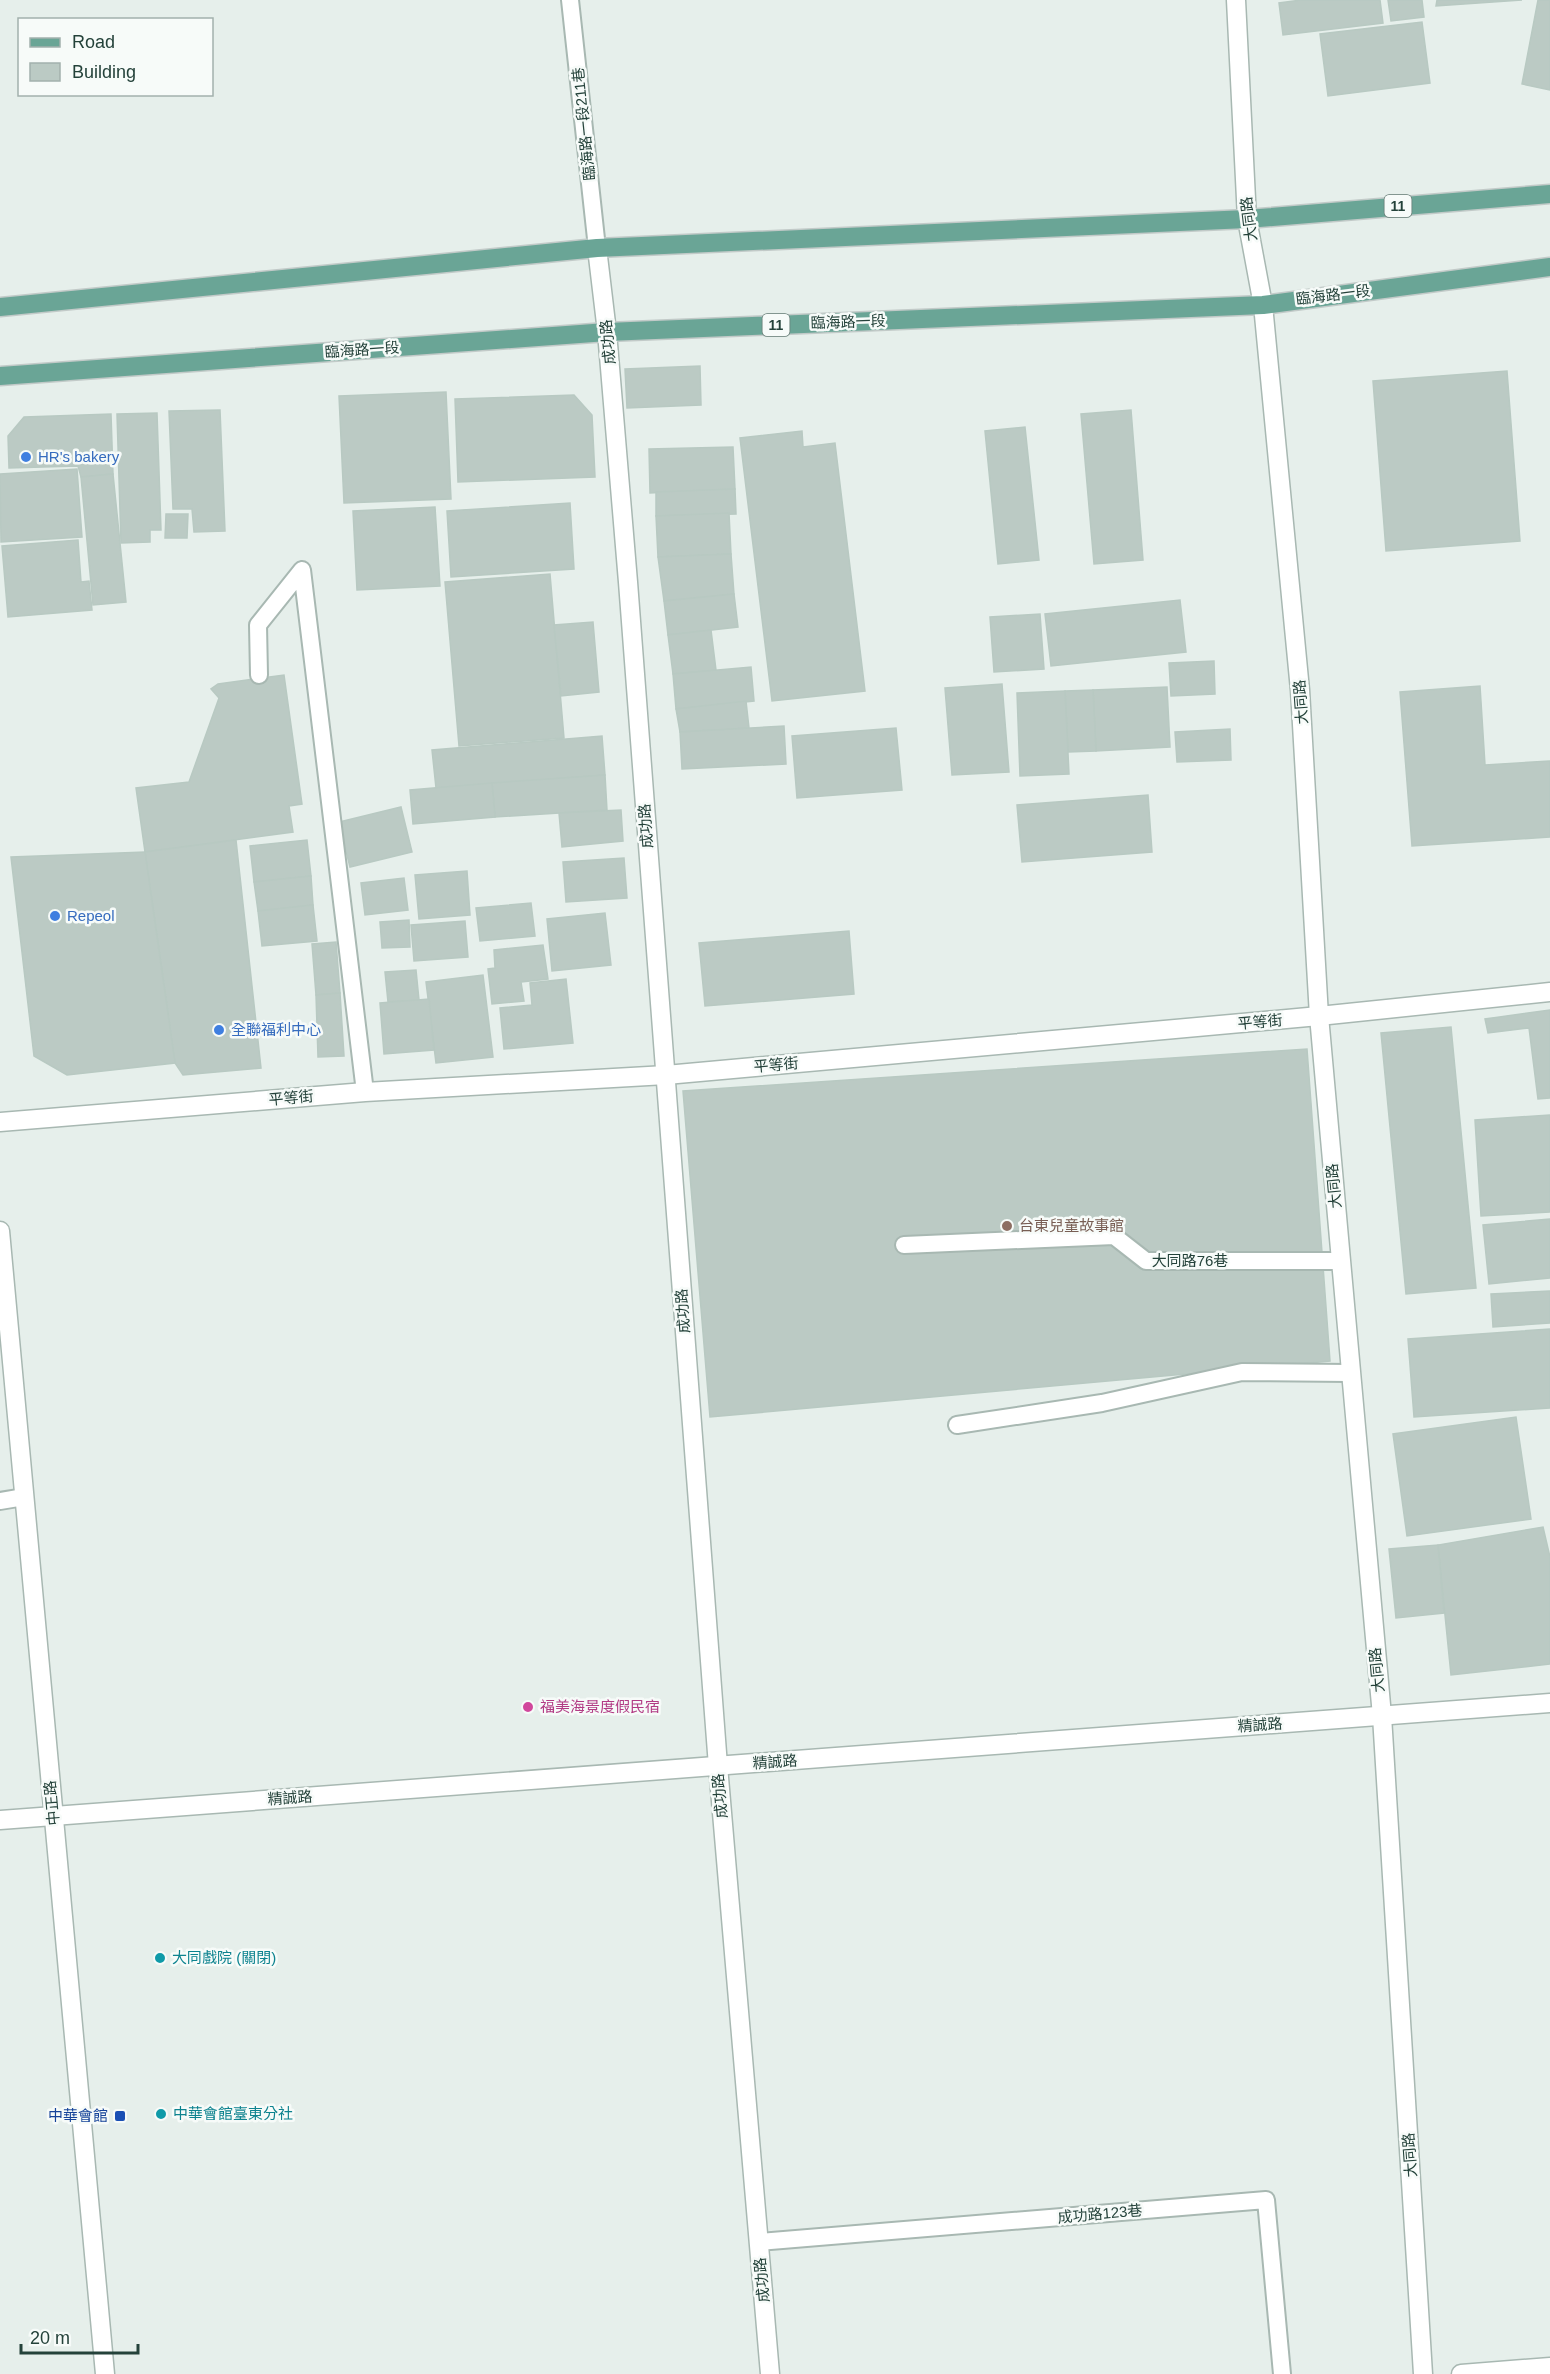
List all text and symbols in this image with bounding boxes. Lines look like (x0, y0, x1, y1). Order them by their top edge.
legend (18, 18, 213, 96)
text: Road (72, 32, 115, 52)
text: Building (72, 62, 136, 82)
street label: 臨海路一段211巷 (569, 67, 598, 182)
road number: 11 (1384, 195, 1412, 217)
street label: 大同路 (1237, 196, 1260, 242)
street label: 臨海路一段 (1295, 281, 1371, 308)
street label: 臨海路一段 (810, 312, 886, 331)
road number: 11 (762, 314, 790, 336)
street label: 成功路 (597, 319, 618, 365)
street label: 臨海路一段 (324, 338, 400, 361)
place label: HR's bakery (38, 448, 120, 465)
marker: HR's bakery (19, 450, 33, 464)
street label: 大同路 (1290, 679, 1311, 725)
street label: 成功路 (635, 803, 656, 849)
place label: Repeol (67, 907, 115, 924)
marker: Repeol (48, 909, 62, 923)
street label: 平等街 (1237, 1011, 1283, 1032)
place label: 全聯福利中心 (231, 1021, 321, 1038)
marker: 全聯福利中心 (212, 1023, 226, 1037)
street label: 平等街 (753, 1054, 799, 1075)
street label: 平等街 (268, 1087, 314, 1108)
street label: 大同路 (1323, 1163, 1344, 1209)
place label: 台東兒童故事館 (1019, 1217, 1124, 1234)
marker: 台東兒童故事館 (1000, 1219, 1014, 1233)
street label: 大同路76巷 (1152, 1252, 1228, 1269)
street label: 成功路 (672, 1288, 693, 1334)
street label: 大同路 (1366, 1647, 1387, 1693)
place label: 福美海景度假民宿 (540, 1698, 660, 1715)
marker: 福美海景度假民宿 (521, 1700, 535, 1714)
street label: 精誠路 (1237, 1714, 1283, 1735)
street label: 精誠路 (752, 1751, 798, 1772)
street label: 成功路 (709, 1773, 730, 1819)
street label: 中正路 (41, 1780, 62, 1826)
street label: 精誠路 (267, 1787, 313, 1808)
place label: 大同戲院 (關閉) (172, 1949, 276, 1966)
marker: 大同戲院 (關閉) (153, 1951, 167, 1965)
place label: 中華會館臺東分社 (173, 2105, 293, 2122)
place label: 中華會館 (48, 2107, 108, 2124)
marker: 中華會館臺東分社 (154, 2107, 168, 2121)
marker: 中華會館 (113, 2109, 127, 2123)
street label: 大同路 (1399, 2132, 1420, 2178)
street label: 成功路123巷 (1057, 2201, 1143, 2226)
street label: 成功路 (751, 2257, 772, 2303)
scale bar (21, 2317, 138, 2355)
text: 20 m (30, 2328, 70, 2348)

